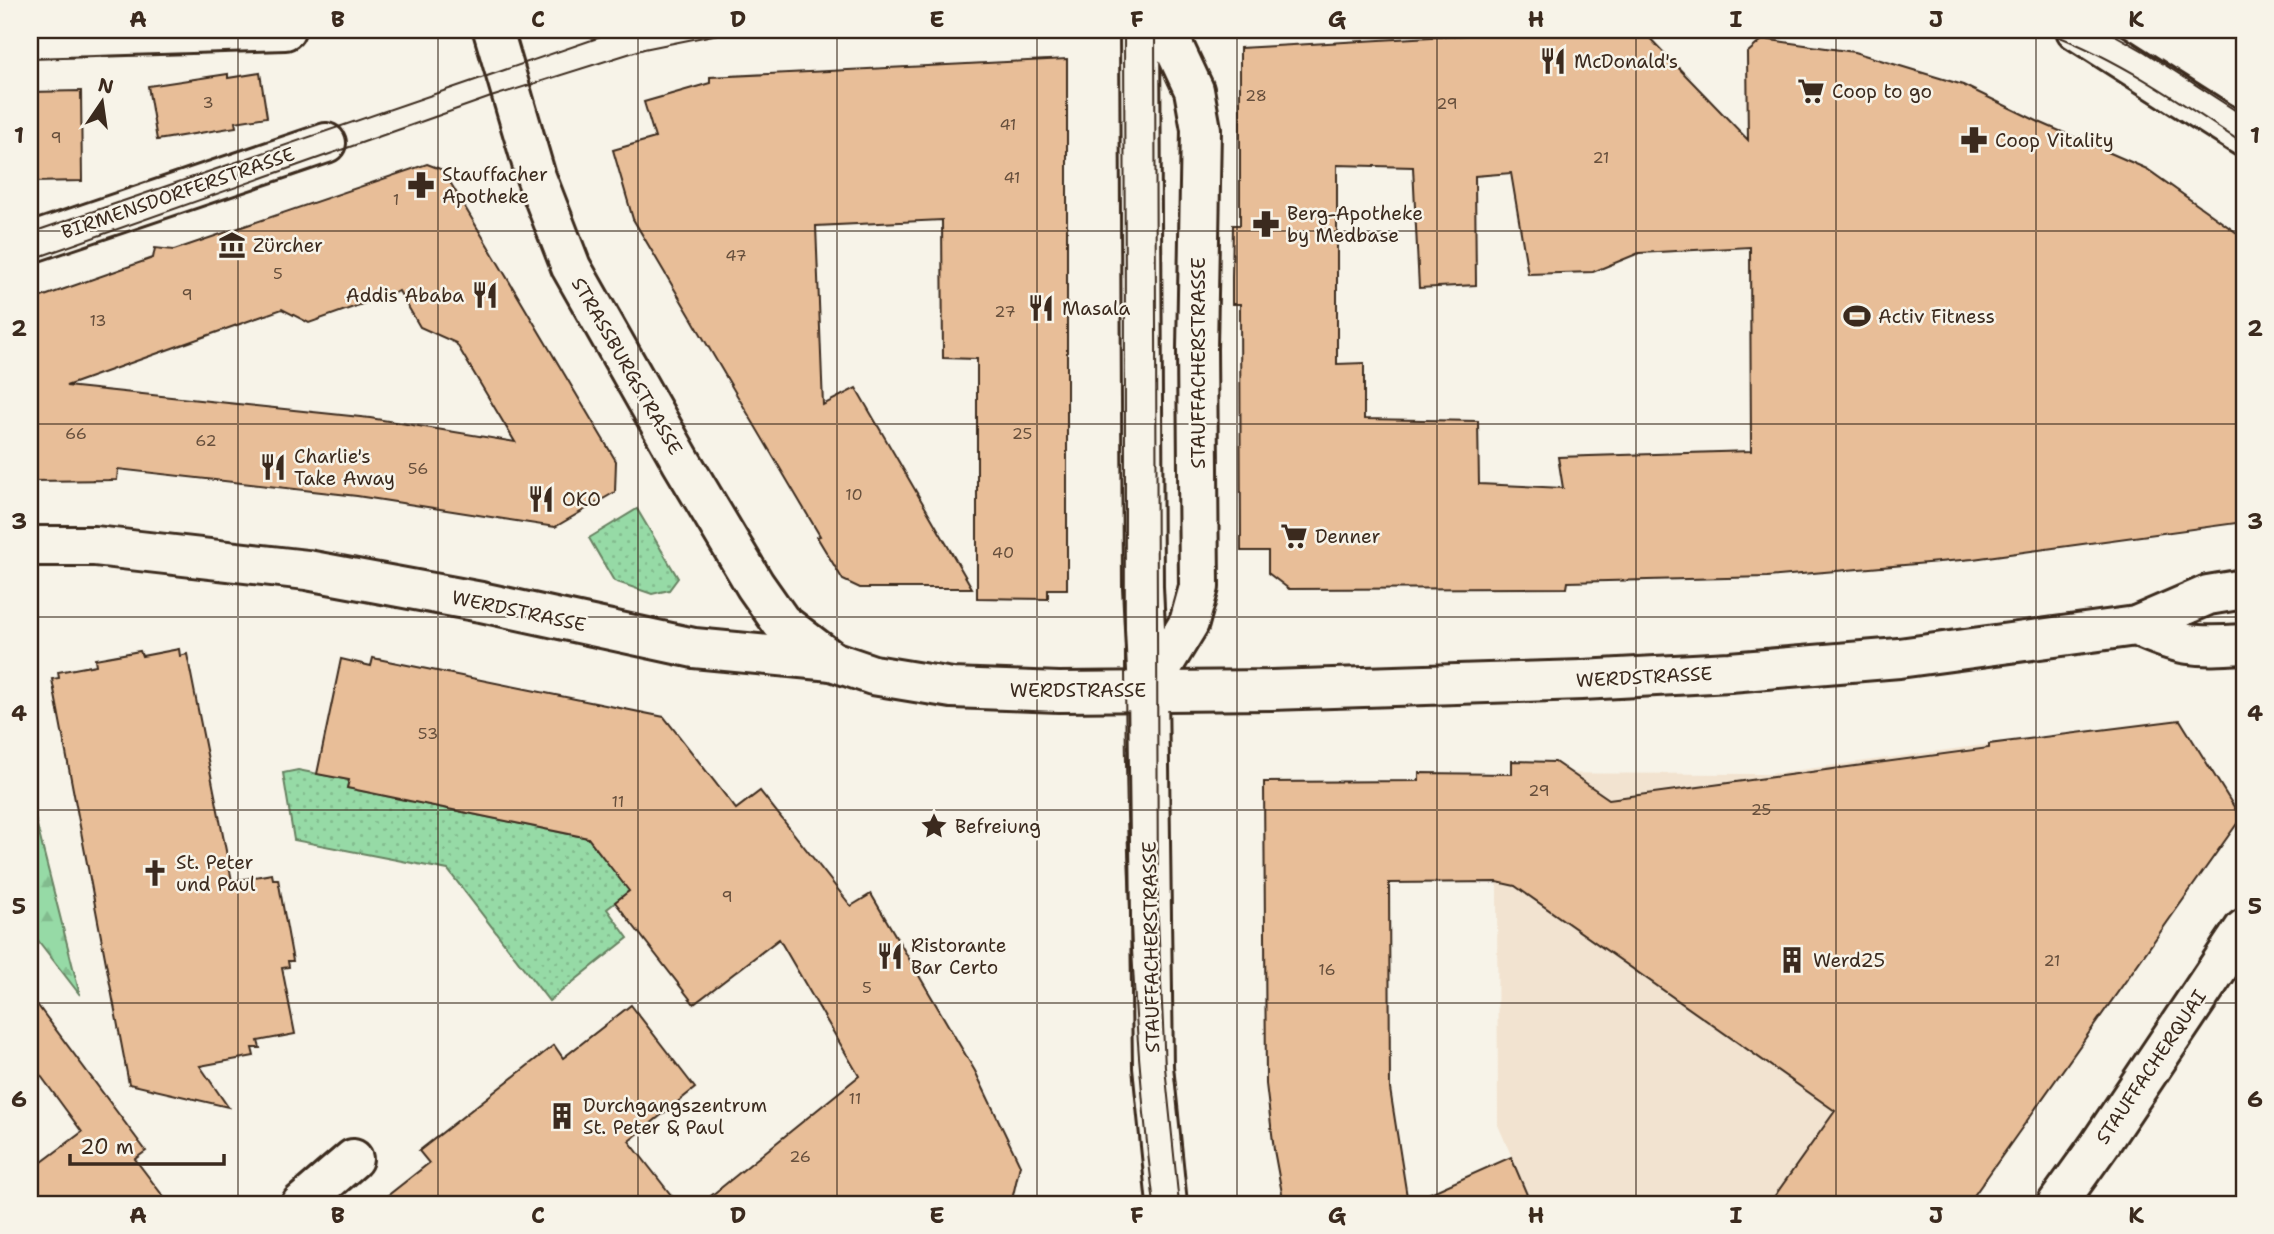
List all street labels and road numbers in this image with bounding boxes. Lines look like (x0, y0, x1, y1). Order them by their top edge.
street label: BIRMENSDORFERSTRASSE (58, 141, 298, 245)
street label: STAUFFACHERSTRASSE (1186, 257, 1211, 469)
street label: STRASSBURGSTRASSE (566, 273, 688, 459)
street label: WERDSTRASSE (450, 585, 588, 637)
street label: WERDSTRASSE (1575, 661, 1713, 693)
street label: WERDSTRASSE (1010, 678, 1146, 703)
street label: STAUFFACHERSTRASSE (1137, 841, 1165, 1053)
street label: STAUFFACHERQUAI (2090, 985, 2212, 1149)

